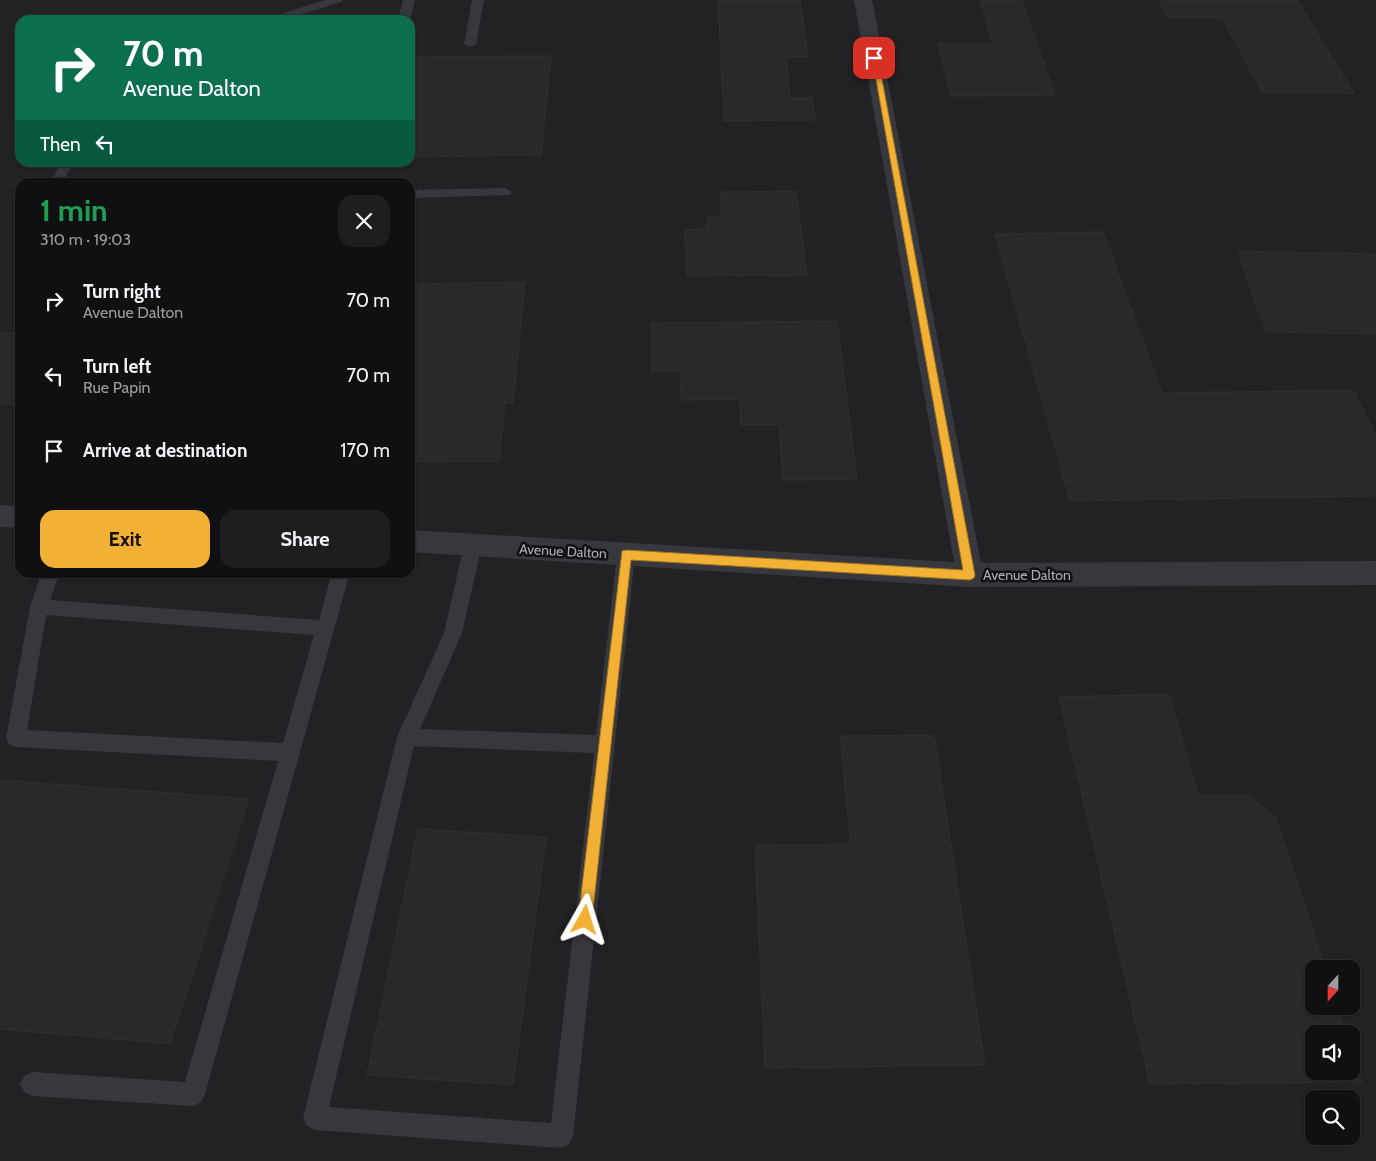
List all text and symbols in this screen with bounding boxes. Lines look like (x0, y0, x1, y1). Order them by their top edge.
text: 70 m (123, 32, 204, 75)
icon: right (40, 35, 105, 100)
pin (853, 37, 895, 79)
icon: arrive (860, 44, 888, 72)
text: Avenue Dalton (123, 75, 261, 102)
icon: left (91, 130, 119, 158)
text: Then (40, 133, 81, 156)
text: 1 min (40, 192, 108, 229)
button: close (338, 195, 390, 247)
text: 310 m · 19:03 (40, 230, 131, 249)
text: Turn right (83, 280, 161, 303)
icon: right (40, 287, 68, 315)
text: 70 m (346, 289, 390, 312)
text: Avenue Dalton (83, 303, 183, 322)
text: Turn left (83, 355, 151, 378)
icon: left (40, 362, 68, 390)
text: 70 m (346, 364, 390, 387)
text: Rue Papin (83, 378, 151, 397)
icon: arrive (40, 437, 68, 465)
text: Arrive at destination (83, 439, 247, 462)
text: 170 m (340, 439, 390, 462)
button: Exit (40, 510, 210, 568)
button: Share (220, 510, 390, 568)
street label: Avenue Dalton (519, 540, 607, 562)
street label: Avenue Dalton (983, 566, 1071, 584)
position arrow (558, 893, 610, 945)
north arrow (1305, 960, 1360, 1015)
map controls (1305, 960, 1360, 1145)
button: sound (1305, 1025, 1360, 1080)
button: search (1305, 1090, 1360, 1145)

